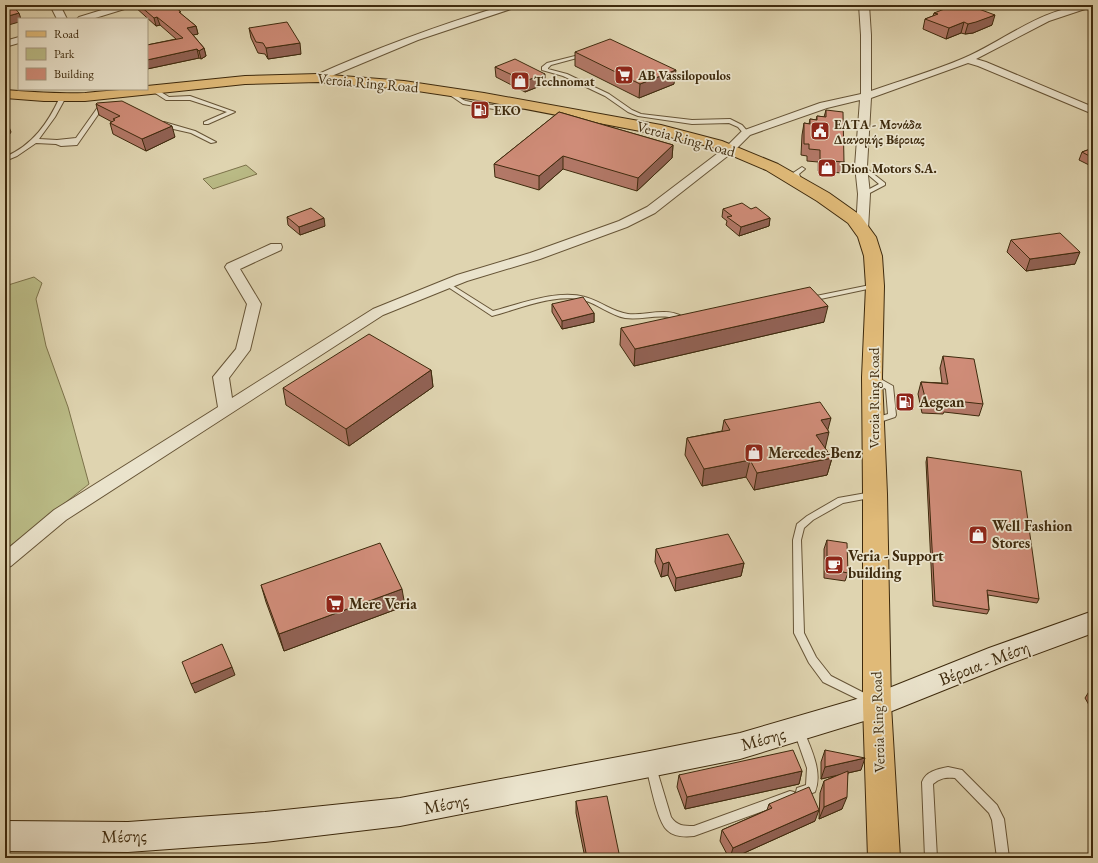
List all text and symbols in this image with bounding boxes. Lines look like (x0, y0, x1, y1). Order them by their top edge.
legend (18, 18, 148, 90)
text: Road (54, 26, 80, 42)
text: Park (54, 46, 75, 62)
supermarket icon: AB Vassilopoulos (613, 64, 635, 86)
text: Building (54, 66, 95, 82)
place label: AB Vassilopoulos (637, 67, 731, 84)
street label: Verοia Ring Road (317, 69, 420, 96)
shop icon: Technomat (509, 70, 531, 92)
place label: Technomat (534, 73, 595, 90)
fuel station icon: EKO (469, 99, 491, 121)
place label: EKO (494, 102, 521, 119)
street label: Verοia Ring Road (635, 116, 738, 161)
place label: ΕΛΤΑ - Μονάδα Διανομής Βέροιας (834, 116, 925, 148)
public building icon: ΕΛΤΑ - Μονάδα Διανομής Βέροιας (809, 120, 831, 142)
shop icon: Dion Motors S.A. (816, 157, 838, 179)
place label: Dion Motors S.A. (841, 160, 937, 177)
street label: Verοia Ring Road (864, 347, 883, 449)
fuel station icon: Aegean (894, 391, 916, 413)
place label: Aegean (918, 392, 965, 411)
shop icon: Mercedes-Benz (743, 442, 765, 464)
place label: Mercedes-Benz (768, 443, 862, 462)
place label: Well Fashion Stores (992, 516, 1073, 552)
shop icon: Well Fashion Stores (967, 524, 989, 546)
place label: Veria - Support building (848, 546, 944, 582)
cafe icon: Veria - Support building (823, 554, 845, 576)
supermarket icon: Mere Veria (324, 593, 346, 615)
place label: Mere Veria (349, 594, 417, 613)
street label: Βέροια - Μέση (935, 635, 1032, 690)
street label: Verοia Ring Road (866, 671, 889, 773)
street label: Μέσης (738, 721, 788, 756)
street label: Μέσης (421, 788, 470, 819)
street label: Μέσης (101, 823, 147, 848)

